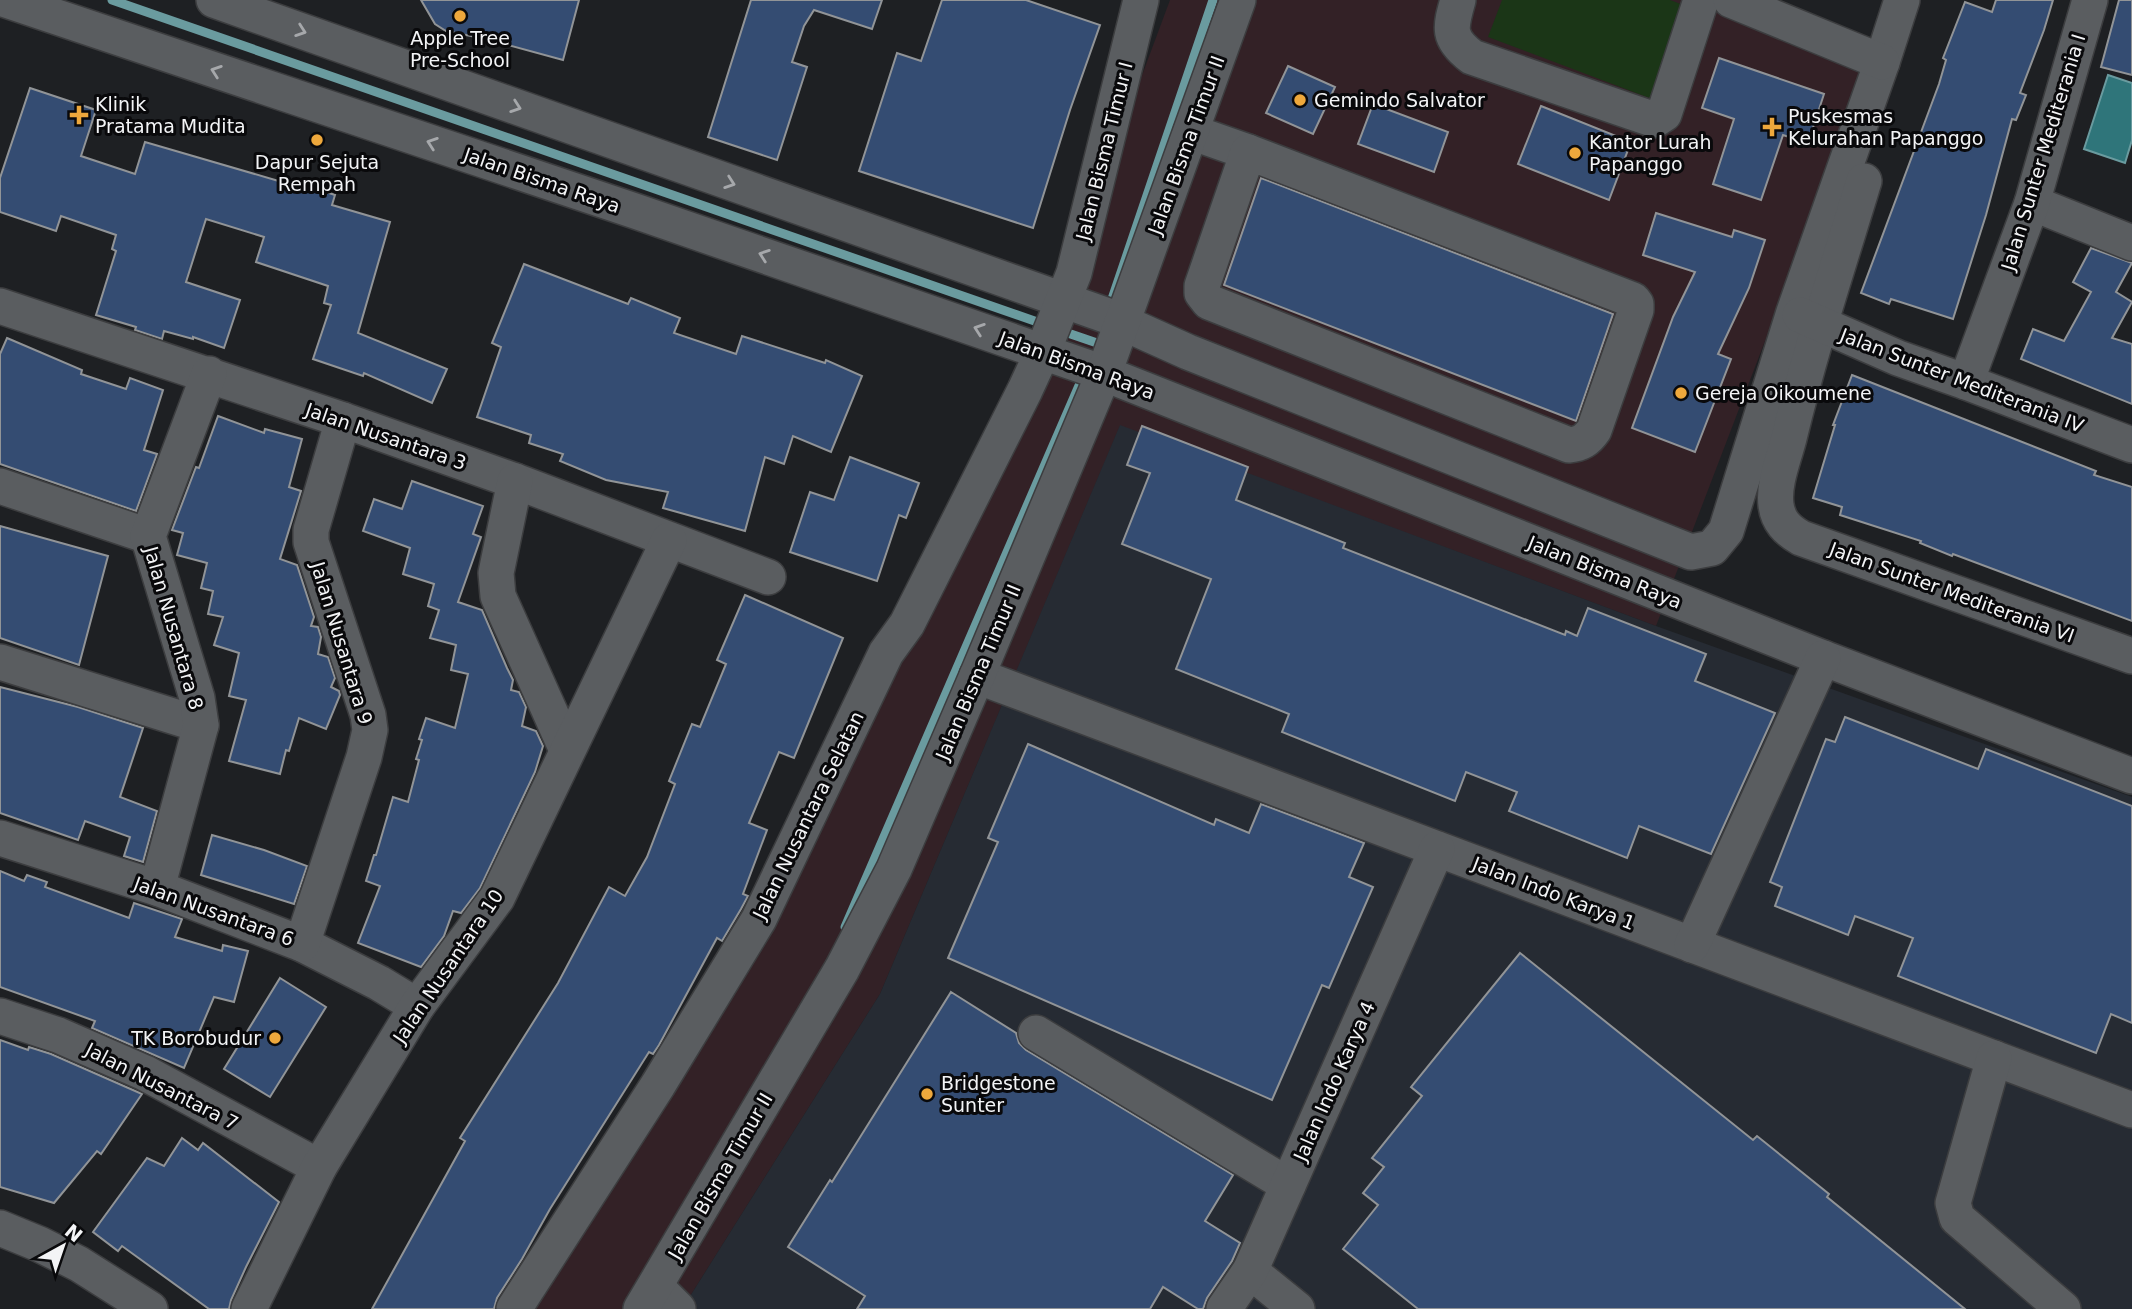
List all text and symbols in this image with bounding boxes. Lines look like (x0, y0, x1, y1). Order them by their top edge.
marker: Apple Tree Pre-School (452, 8, 468, 24)
one-way arrow (295, 23, 307, 37)
place label: Apple Tree Pre-School (410, 27, 510, 71)
street label: Jalan Sunter Mediterania I (1996, 31, 2089, 274)
street label: Jalan Bisma Timur II (1143, 53, 1229, 238)
street label: Jalan Bisma Timur I (1071, 60, 1137, 243)
one-way arrow (211, 65, 223, 79)
place label: Gemindo Salvator (1314, 89, 1485, 111)
marker: Gemindo Salvator (1292, 92, 1308, 108)
place label: Klinik Pratama Mudita (95, 93, 246, 137)
one-way arrow (509, 99, 521, 113)
marker: Klinik Pratama Mudita (69, 105, 89, 125)
place label: Puskesmas Kelurahan Papanggo (1788, 105, 1983, 149)
marker: Puskesmas Kelurahan Papanggo (1762, 117, 1782, 137)
place label: Kantor Lurah Papanggo (1589, 131, 1712, 175)
marker: Dapur Sejuta Rempah (309, 132, 325, 148)
one-way arrow (426, 137, 439, 151)
street label: Jalan Bisma Raya (460, 143, 623, 217)
marker: Kantor Lurah Papanggo (1567, 145, 1583, 161)
place label: Dapur Sejuta Rempah (255, 151, 379, 195)
one-way arrow (724, 174, 736, 188)
one-way arrow (758, 249, 770, 263)
one-way arrow (973, 323, 985, 337)
street label: Jalan Sunter Mediterania IV (1836, 323, 2087, 437)
street label: Jalan Bisma Raya (995, 326, 1158, 403)
place label: Gereja Oikoumene (1695, 382, 1872, 404)
marker: Gereja Oikoumene (1673, 385, 1689, 401)
street label: Jalan Nusantara 3 (302, 398, 469, 474)
street label: Jalan Bisma Raya (1524, 531, 1685, 613)
street label: Jalan Sunter Mediterania VI (1826, 537, 2077, 647)
street label: Jalan Nusantara 8 (140, 543, 208, 712)
street label: Jalan Nusantara 9 (307, 558, 377, 727)
street label: Jalan Bisma Timur II (931, 581, 1025, 764)
street label: Jalan Nusantara Selatan (748, 707, 868, 923)
street label: Jalan Indo Karya 1 (1469, 852, 1638, 934)
street label: Jalan Nusantara 6 (130, 871, 297, 950)
street label: Jalan Nusantara 10 (388, 885, 508, 1048)
street label: Jalan Indo Karya 4 (1289, 998, 1379, 1165)
place label: TK Borobudur (130, 1027, 261, 1049)
marker: TK Borobudur (267, 1030, 283, 1046)
street label: Jalan Nusantara 7 (81, 1037, 242, 1134)
place label: Bridgestone Sunter (941, 1072, 1056, 1116)
marker: Bridgestone Sunter (919, 1086, 935, 1102)
street label: Jalan Bisma Timur II (663, 1089, 777, 1264)
north arrow (28, 1211, 98, 1281)
text: N (61, 1219, 87, 1247)

